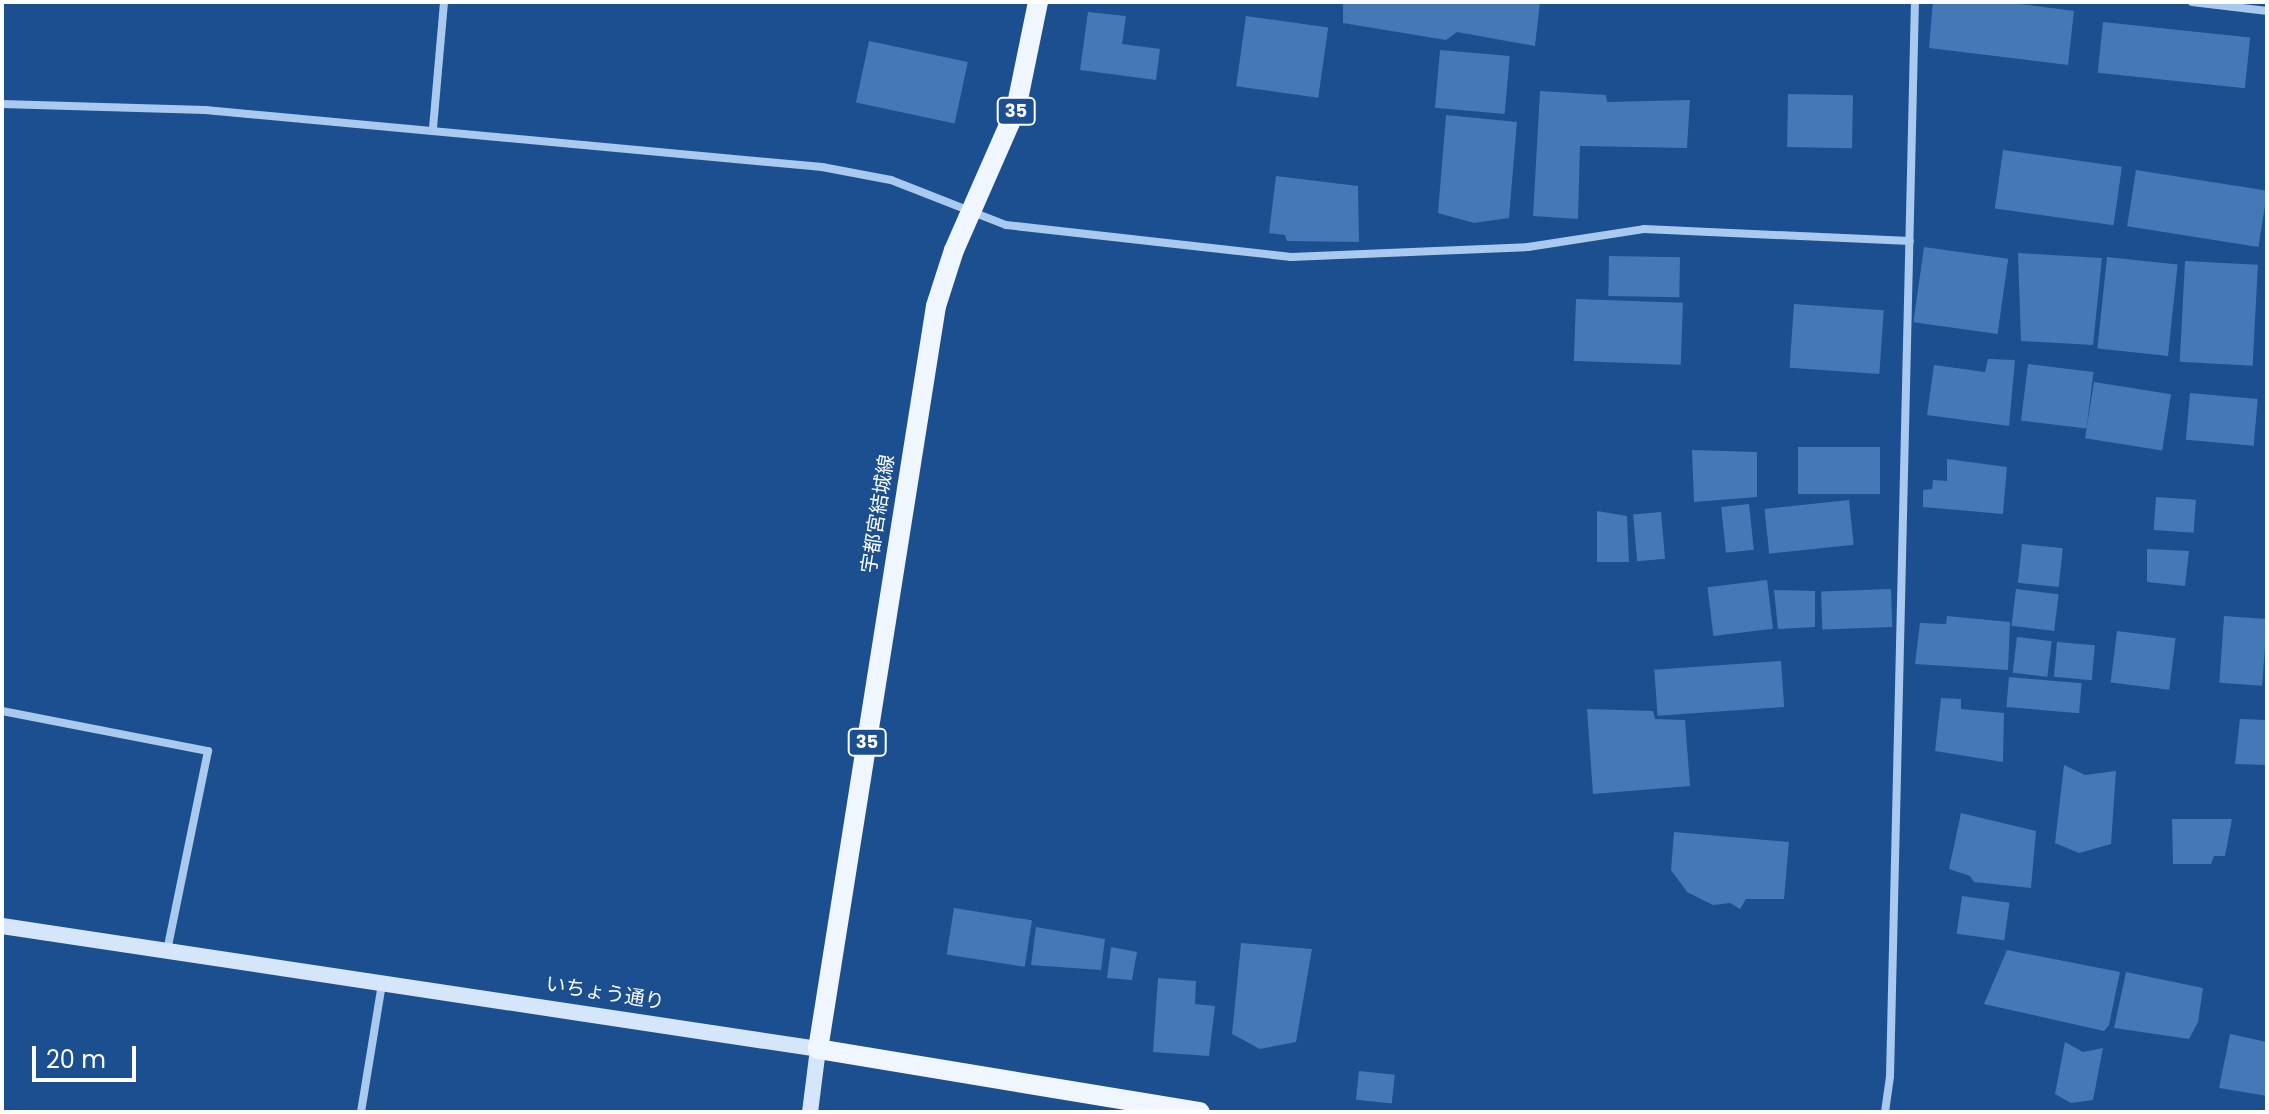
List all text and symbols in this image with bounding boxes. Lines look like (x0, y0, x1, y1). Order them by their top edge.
road number: 35 (996, 97, 1036, 125)
street label: 宇都宮結城線 (857, 453, 899, 575)
road number: 35 (847, 728, 887, 756)
street label: いちょう通り (544, 972, 666, 1014)
scale bar (36, 1030, 140, 1080)
text: 20 m (46, 1043, 106, 1076)

